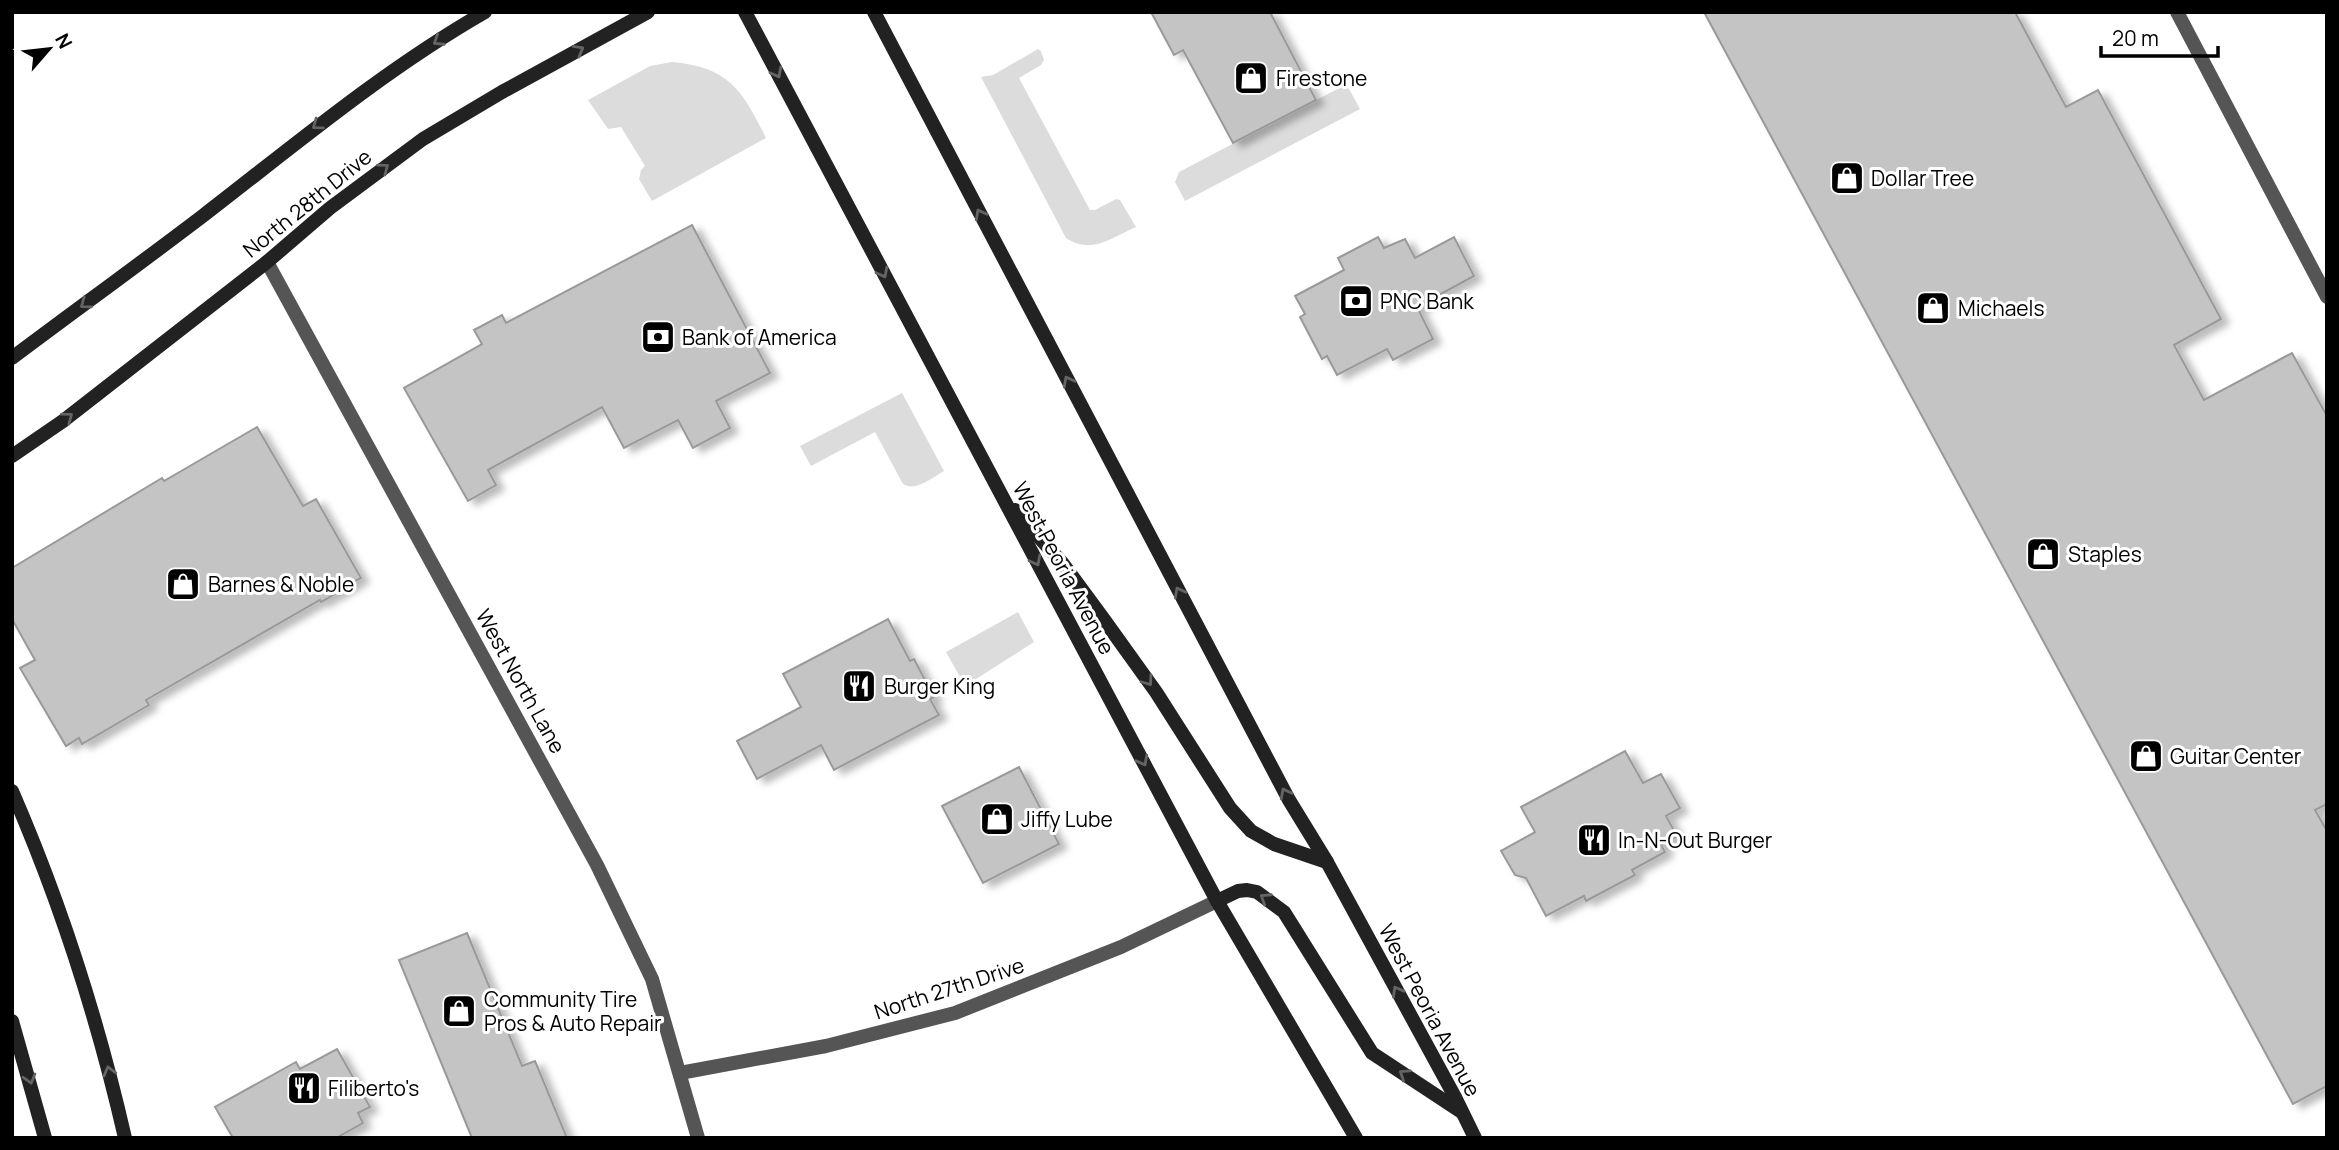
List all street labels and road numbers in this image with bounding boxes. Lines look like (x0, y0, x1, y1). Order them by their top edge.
street label: North 28th Drive (237, 142, 377, 264)
street label: West Peoria Avenue (1007, 477, 1121, 659)
street label: West North Lane (470, 604, 572, 758)
street label: West Peoria Avenue (1373, 919, 1487, 1101)
street label: North 27th Drive (870, 951, 1028, 1025)

